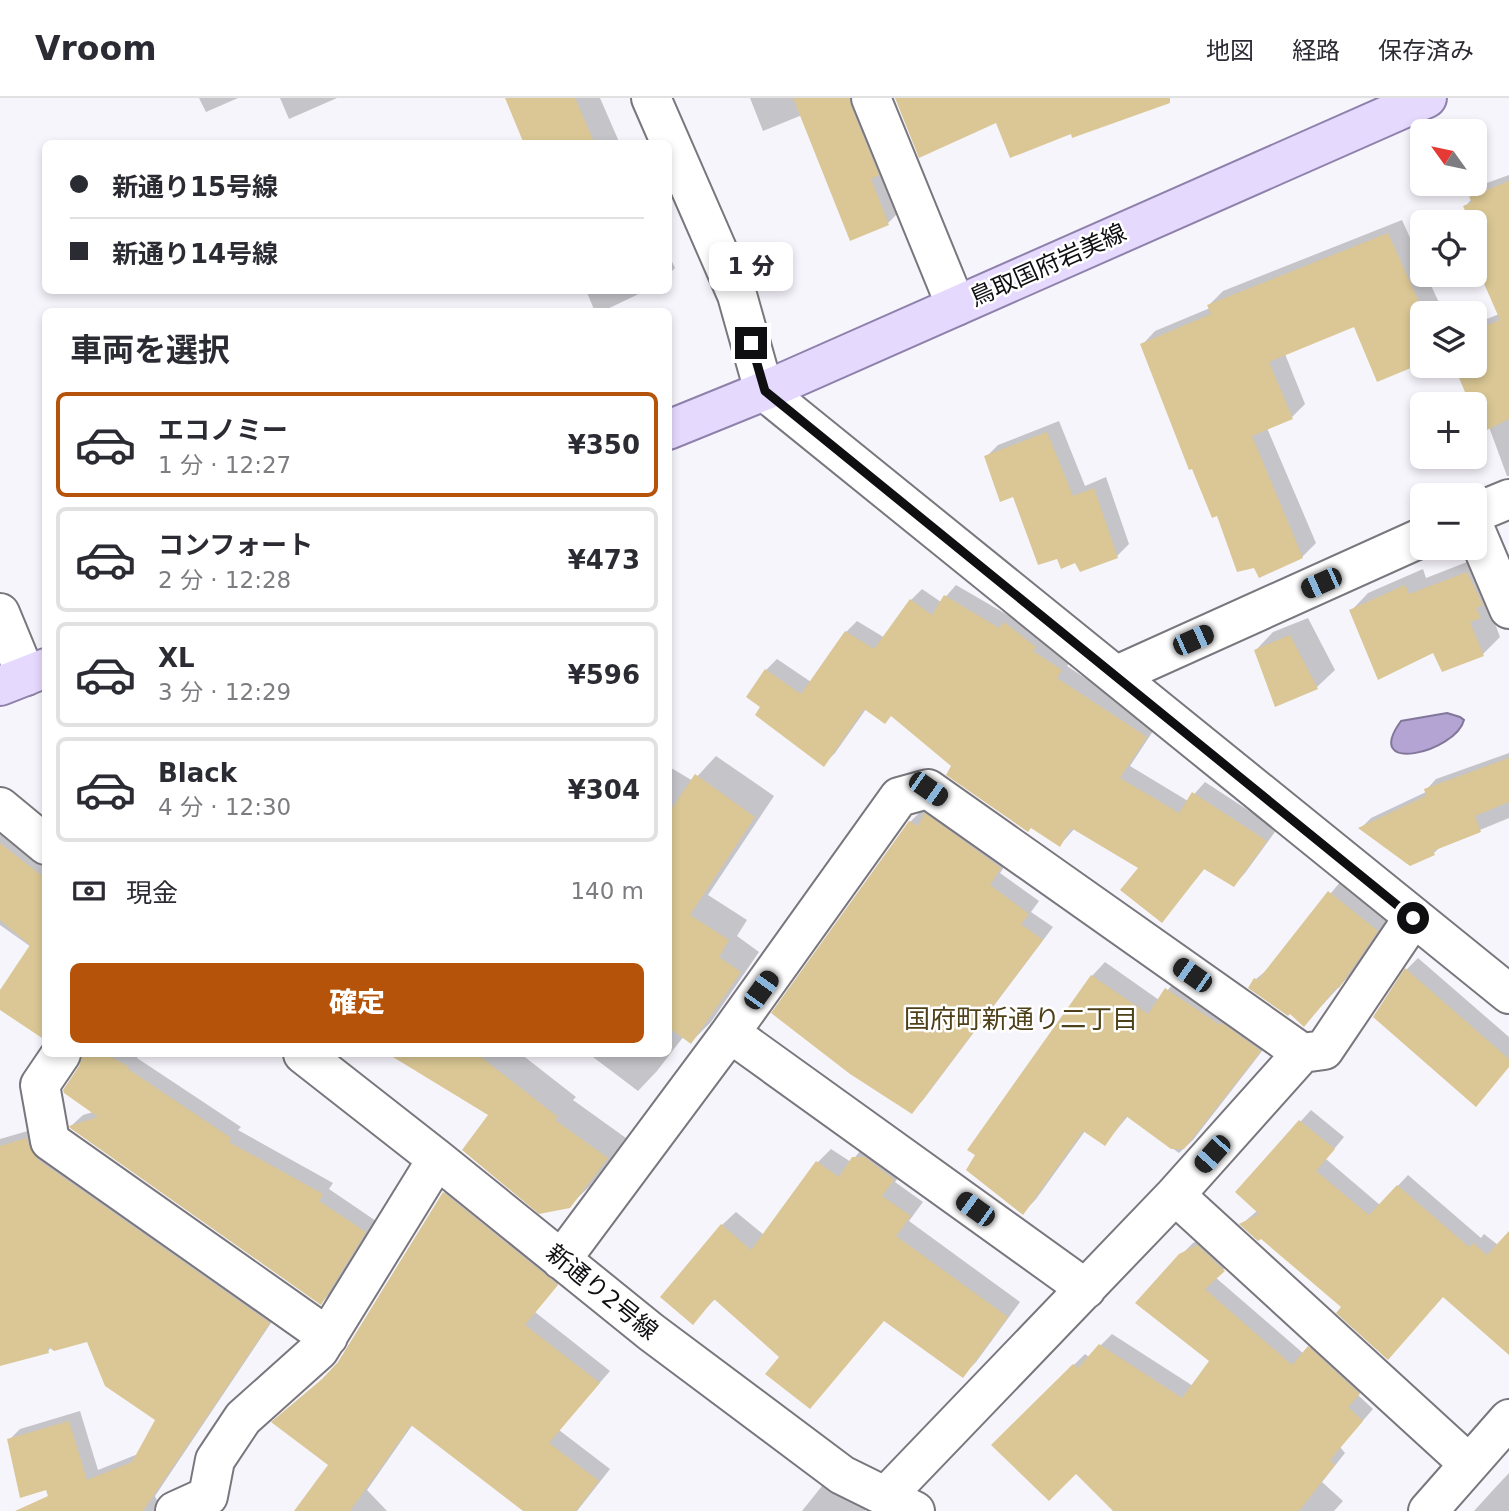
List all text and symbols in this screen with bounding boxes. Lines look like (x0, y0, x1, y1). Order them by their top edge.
text: Vroom (35, 29, 157, 68)
text: 地図 (1206, 37, 1254, 65)
text: 経路 (1292, 37, 1340, 65)
text: 保存済み (1378, 37, 1474, 65)
north arrow (1410, 119, 1488, 196)
map controls (1410, 119, 1487, 560)
text: 新通り15号線 (112, 172, 278, 202)
button: locate (1410, 210, 1487, 287)
street label: 鳥取国府岩美線 (966, 218, 1130, 312)
text: 新通り14号線 (112, 239, 278, 269)
callout: 1 分 (709, 242, 793, 290)
text: 1 分 (727, 253, 775, 279)
button: layers (1410, 301, 1487, 378)
route end (735, 327, 767, 359)
text: 車両を選択 (70, 331, 230, 369)
button: + (1410, 392, 1487, 469)
icon: car (74, 413, 137, 476)
text: エコノミー (158, 415, 288, 445)
text: ¥350 (568, 430, 640, 460)
text: 1 分 · 12:27 (158, 452, 291, 478)
button: − (1410, 483, 1487, 560)
icon: car (74, 528, 137, 591)
text: コンフォート (158, 530, 313, 560)
text: ¥473 (568, 545, 640, 575)
car (1298, 565, 1345, 601)
text: 2 分 · 12:28 (158, 567, 291, 593)
car (1170, 622, 1217, 658)
icon: car (74, 643, 137, 706)
text: XL (158, 643, 195, 673)
text: ¥596 (568, 660, 640, 690)
text: 3 分 · 12:29 (158, 679, 291, 705)
icon: car (74, 758, 137, 821)
text: Black (158, 758, 237, 788)
car (905, 768, 952, 810)
text: ¥304 (568, 775, 640, 805)
text: 4 分 · 12:30 (158, 794, 291, 820)
icon: cash (70, 872, 108, 910)
text: 現金 (126, 878, 178, 908)
text: 140 m (570, 878, 644, 904)
route start (1397, 902, 1429, 934)
car (1169, 954, 1216, 996)
button: 確定 (70, 963, 644, 1043)
car (741, 967, 782, 1013)
district label: 国府町新通り二丁目 (904, 1004, 1138, 1034)
car (1191, 1131, 1234, 1177)
car (952, 1188, 999, 1230)
street label: 新通り2号線 (541, 1239, 663, 1345)

